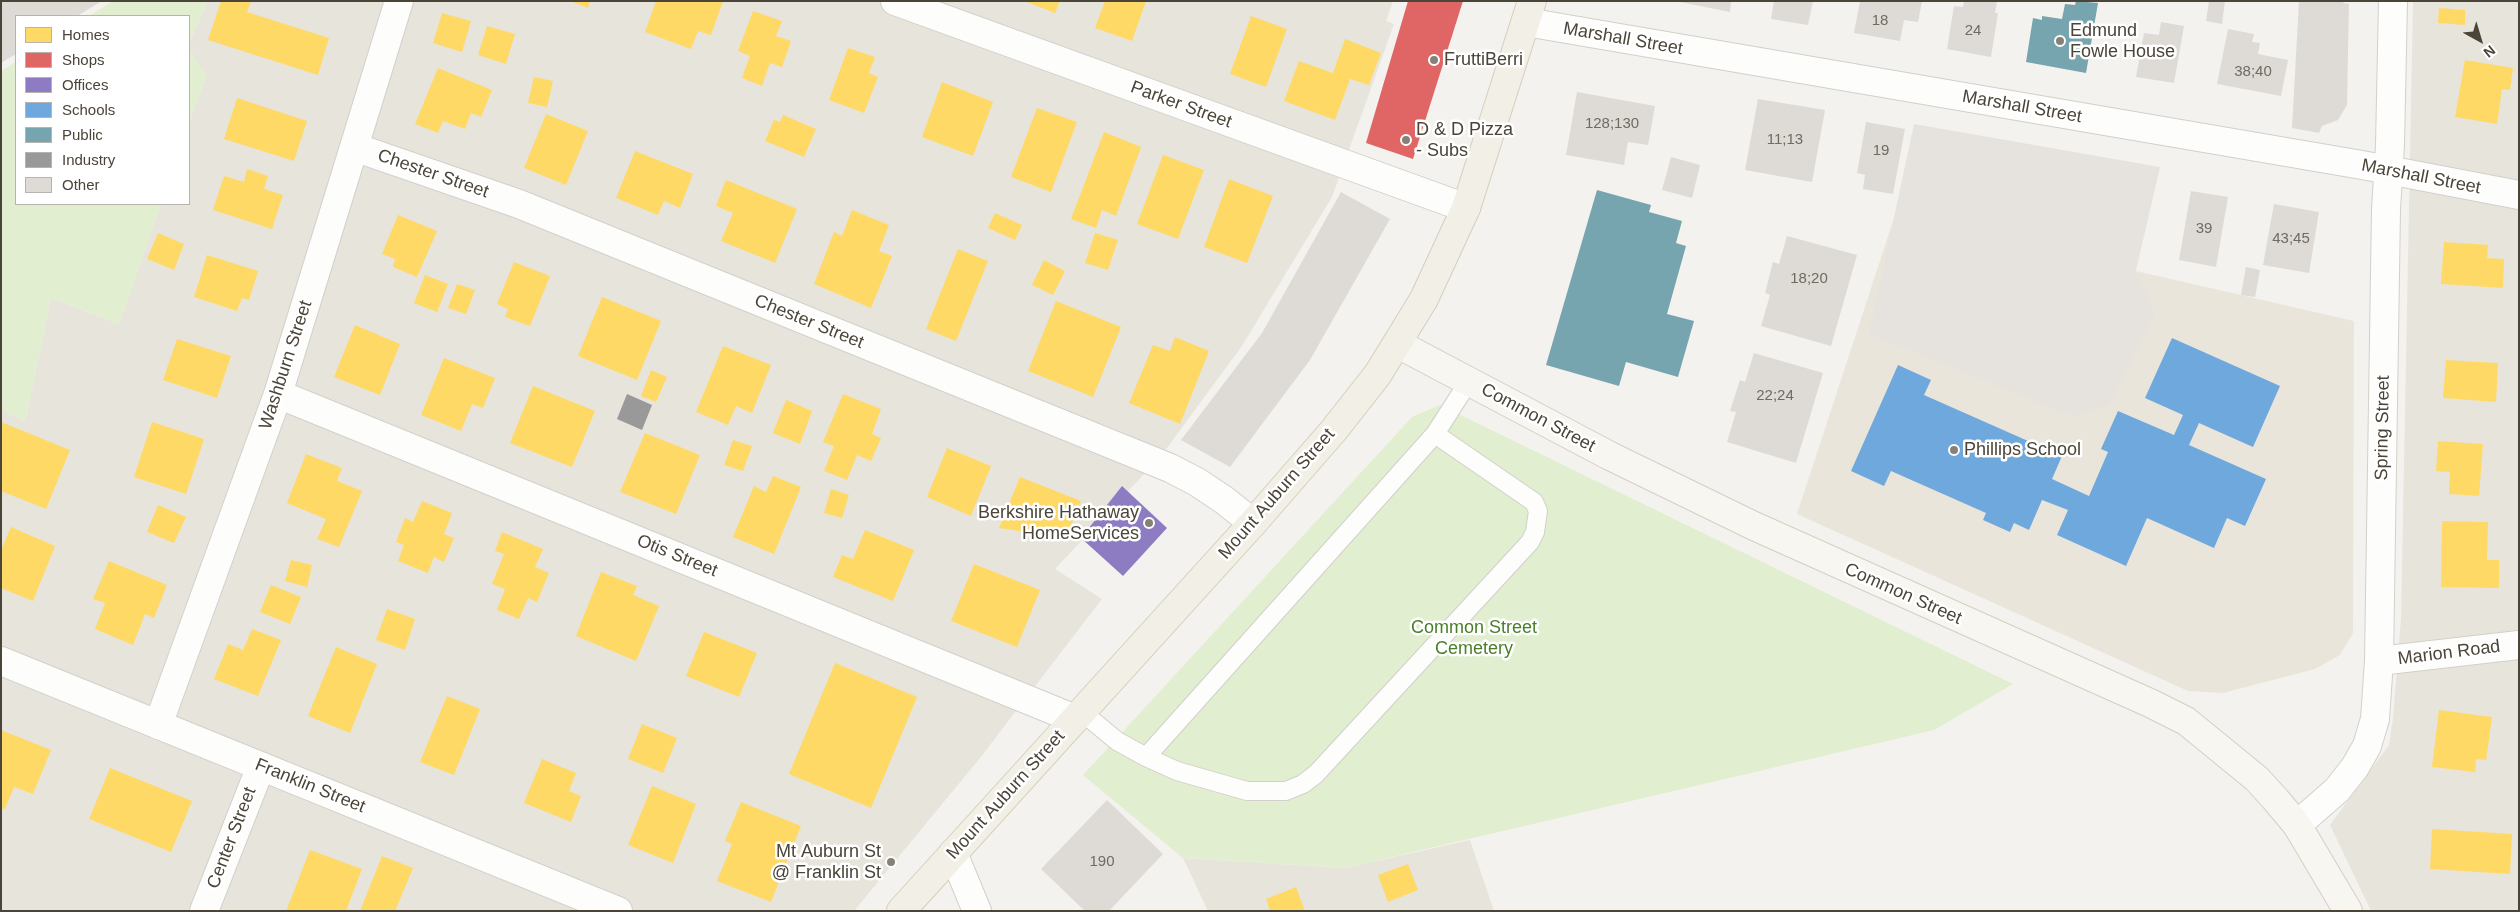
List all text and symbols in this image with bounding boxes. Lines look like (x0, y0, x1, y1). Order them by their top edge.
house number: 18 (1872, 12, 1888, 30)
legend (15, 15, 190, 205)
north arrow (2455, 15, 2505, 65)
street label: Marshall Street (1562, 18, 1684, 60)
place label: Edmund Fowle House (2070, 20, 2175, 62)
house number: 24 (1965, 22, 1981, 40)
text: Homes (62, 26, 110, 43)
marker: Edmund Fowle House (2054, 35, 2066, 47)
text: N (2480, 42, 2498, 61)
place label: FruttiBerri (1444, 49, 1523, 71)
text: Shops (62, 51, 105, 68)
marker: FruttiBerri (1428, 54, 1440, 66)
house number: 38;40 (2234, 63, 2272, 81)
text: Offices (62, 76, 108, 93)
street label: Parker Street (1127, 77, 1235, 133)
street label: Marshall Street (1961, 86, 2083, 128)
text: Schools (62, 101, 115, 118)
house number: 128;130 (1585, 115, 1639, 133)
place label: D & D Pizza - Subs (1416, 119, 1513, 162)
text: Public (62, 126, 103, 143)
house number: 11;13 (1767, 131, 1803, 149)
marker: D & D Pizza - Subs (1400, 134, 1412, 146)
house number: 19 (1873, 142, 1889, 160)
street label: Chester Street (375, 145, 491, 203)
text: Industry (62, 151, 115, 168)
street label: Marshall Street (2360, 155, 2482, 199)
text: Other (62, 176, 100, 193)
house number: 39 (2196, 220, 2212, 238)
house number: 43;45 (2272, 230, 2310, 248)
house number: 18;20 (1790, 270, 1828, 288)
street label: Chester Street (751, 290, 867, 354)
street label: Washburn Street (255, 298, 317, 432)
street label: Spring Street (2371, 375, 2395, 481)
street label: Common Street (1477, 379, 1599, 457)
house number: 22;24 (1756, 387, 1794, 405)
street label: Mount Auburn Street (1214, 424, 1340, 564)
place label: Phillips School (1964, 439, 2081, 461)
marker: Phillips School (1948, 444, 1960, 456)
place label: Berkshire Hathaway HomeServices (978, 502, 1139, 544)
marker: Berkshire Hathaway HomeServices (1143, 517, 1155, 529)
street label: Otis Street (634, 530, 720, 582)
street label: Common Street (1841, 559, 1965, 629)
park label: Common Street Cemetery (1411, 617, 1537, 660)
street label: Marion Road (2397, 636, 2501, 670)
street label: Mount Auburn Street (942, 726, 1070, 864)
street label: Franklin Street (252, 754, 368, 818)
street label: Center Street (203, 784, 261, 892)
place label: Mt Auburn St @ Franklin St (772, 841, 881, 884)
house number: 190 (1089, 853, 1115, 871)
marker: Mt Auburn St @ Franklin St (885, 856, 897, 868)

